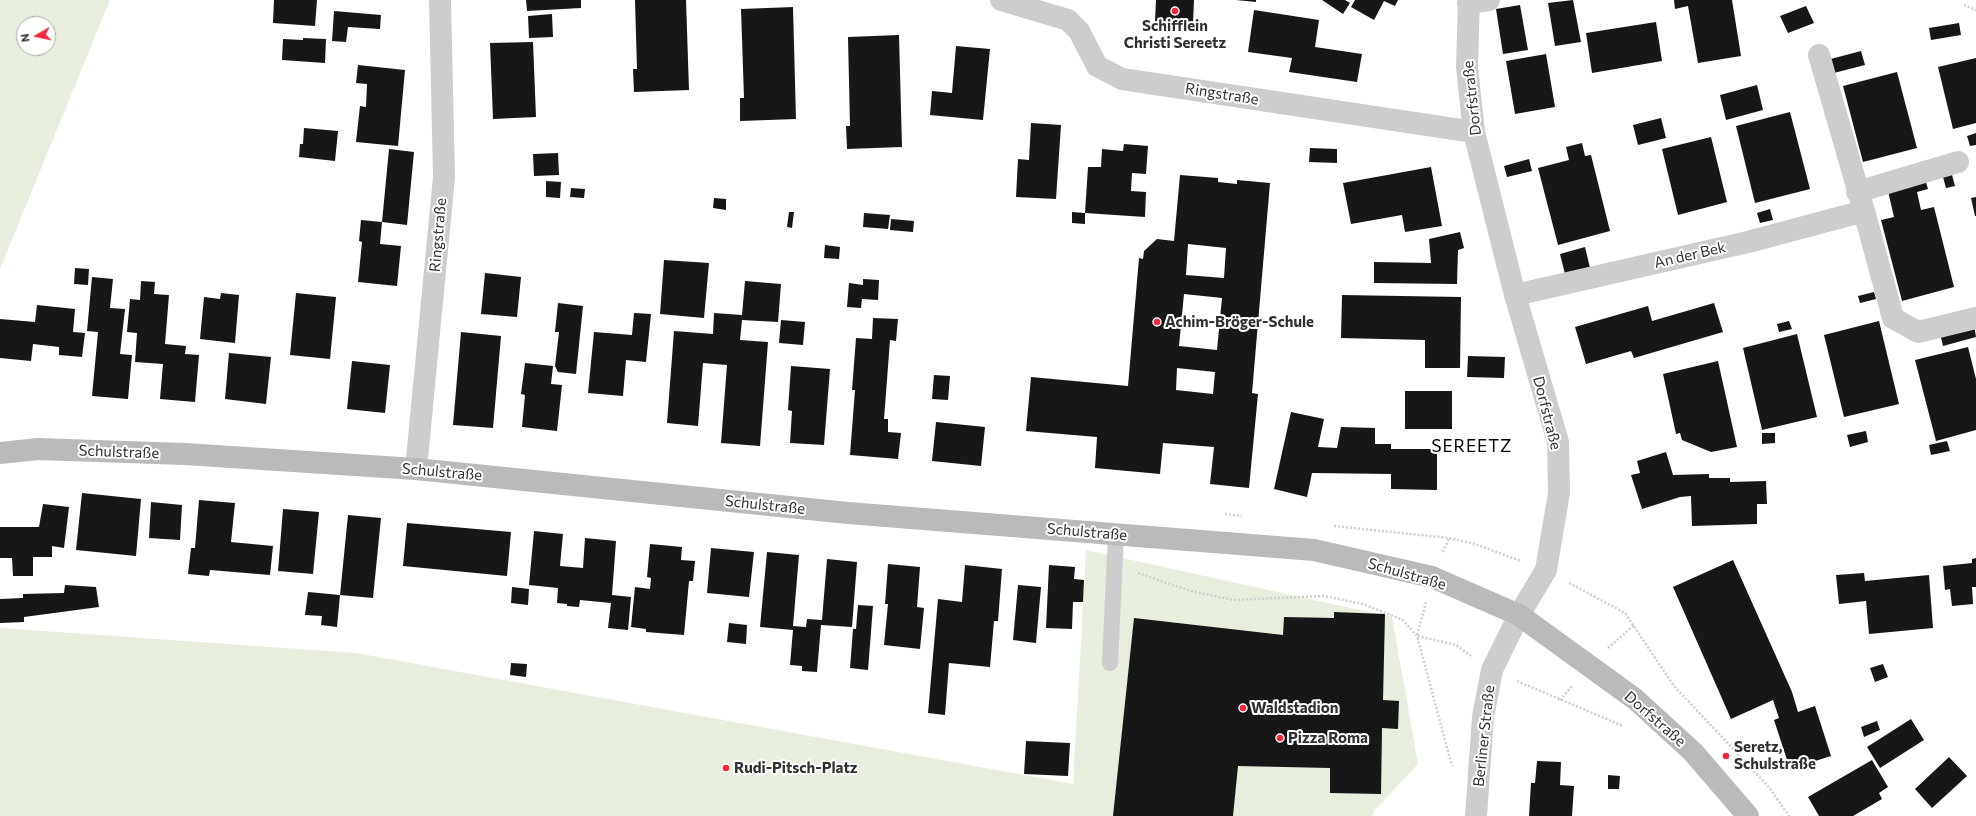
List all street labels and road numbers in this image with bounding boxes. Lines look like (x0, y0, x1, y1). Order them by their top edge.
street label: Dorfstraße (1459, 60, 1485, 136)
street label: Ringstraße (1184, 79, 1260, 109)
street label: Ringstraße (426, 197, 450, 273)
street label: An der Bek (1652, 238, 1728, 272)
street label: Dorfstraße (1529, 374, 1565, 452)
street label: Schulstraße (78, 442, 160, 462)
street label: Schulstraße (401, 460, 483, 484)
street label: Schulstraße (724, 492, 806, 518)
street label: Schulstraße (1046, 520, 1128, 544)
street label: Schulstraße (1366, 554, 1448, 594)
street label: Berliner Straße (1470, 684, 1498, 788)
street label: Dorfstraße (1621, 687, 1689, 751)

